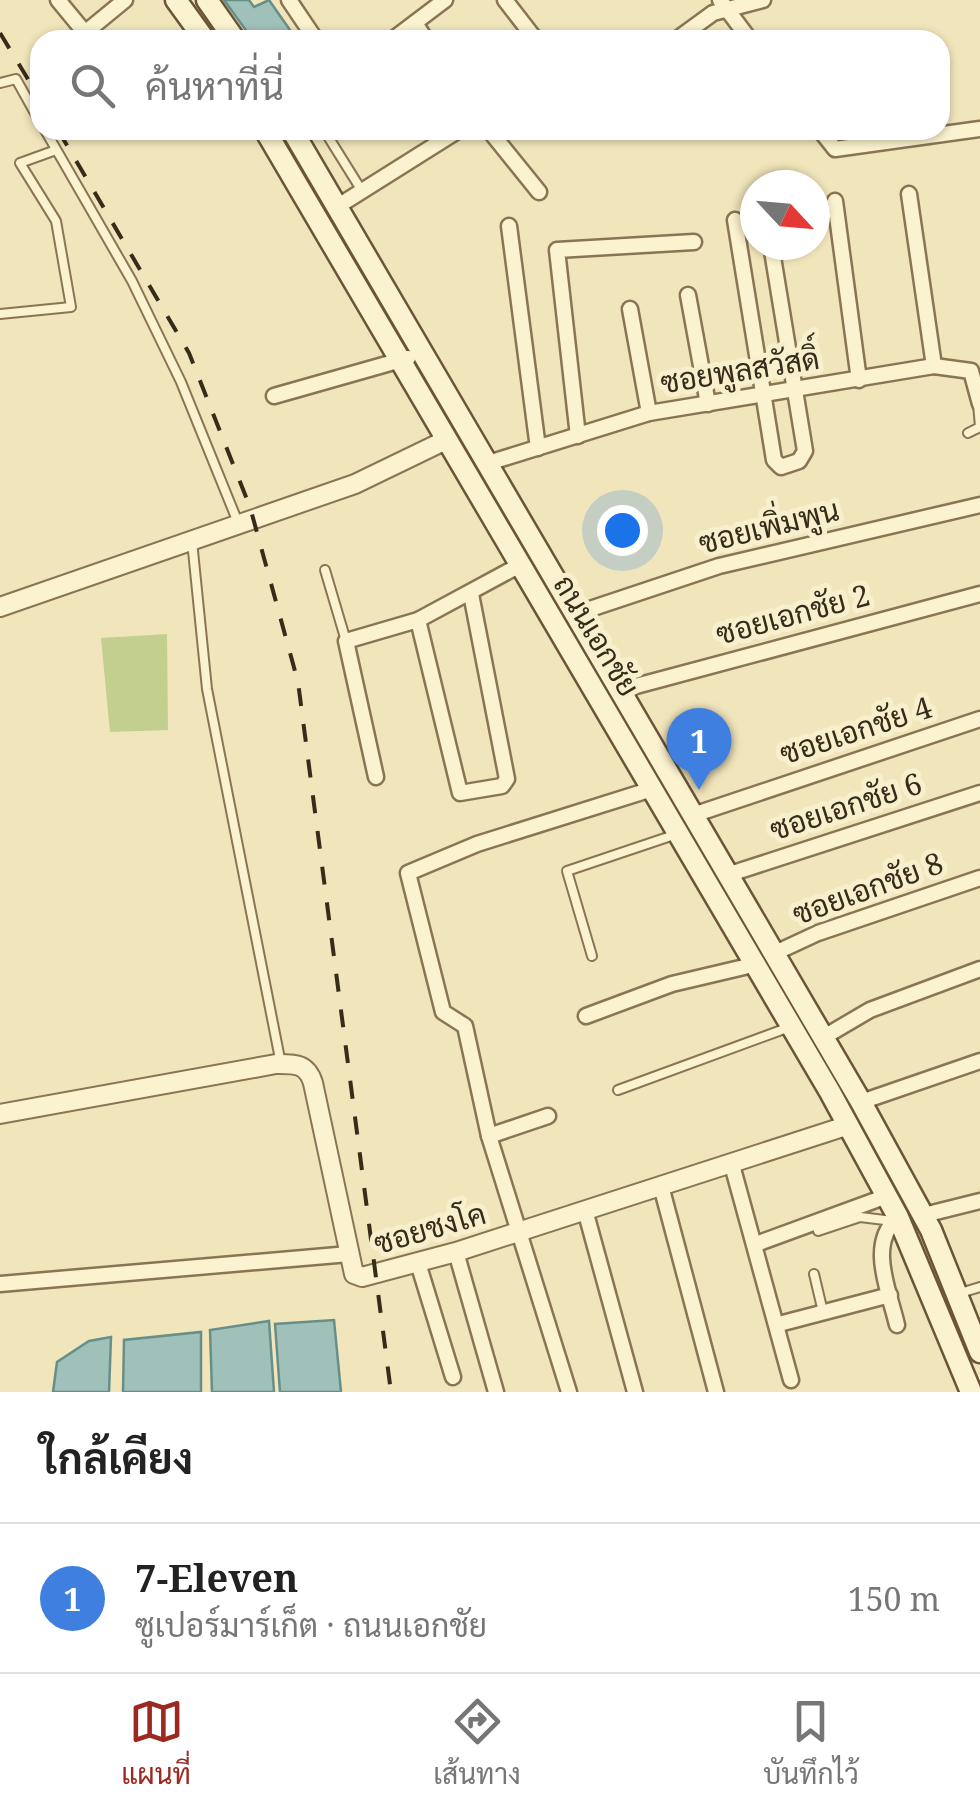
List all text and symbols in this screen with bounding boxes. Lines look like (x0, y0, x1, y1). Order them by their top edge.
search box (30, 30, 950, 140)
icon: search (65, 58, 120, 113)
text: ค้นหาที่นี่ (145, 59, 284, 111)
north arrow (740, 170, 830, 260)
street label: ซอยพูลสวัสดิ์ (657, 332, 822, 403)
street label: ซอยเพิ่มพูน (694, 486, 843, 564)
your location (597, 505, 648, 556)
street label: ถนนเอกชัย (545, 567, 650, 704)
street label: ซอยเอกชัย 2 (711, 573, 874, 654)
street label: ซอยเอกชัย 4 (774, 686, 937, 773)
pin: 1 (666, 708, 732, 790)
street label: ซอยเอกชัย 6 (764, 762, 927, 849)
street label: ซอยเอกชัย 8 (787, 841, 948, 934)
street label: ซอยชงโค (369, 1192, 490, 1263)
text: ใกล้เคียง (40, 1429, 193, 1486)
text: 7-Eleven (135, 1551, 298, 1603)
text: 1 (63, 1577, 82, 1620)
text: 150 m (848, 1577, 940, 1620)
text: ซูเปอร์มาร์เก็ต · ถนนเอกชัย (135, 1603, 487, 1646)
tab: แผนที่ (121, 1694, 191, 1792)
tab: เส้นทาง (433, 1694, 521, 1792)
tab: บันทึกไว้ (763, 1694, 859, 1792)

